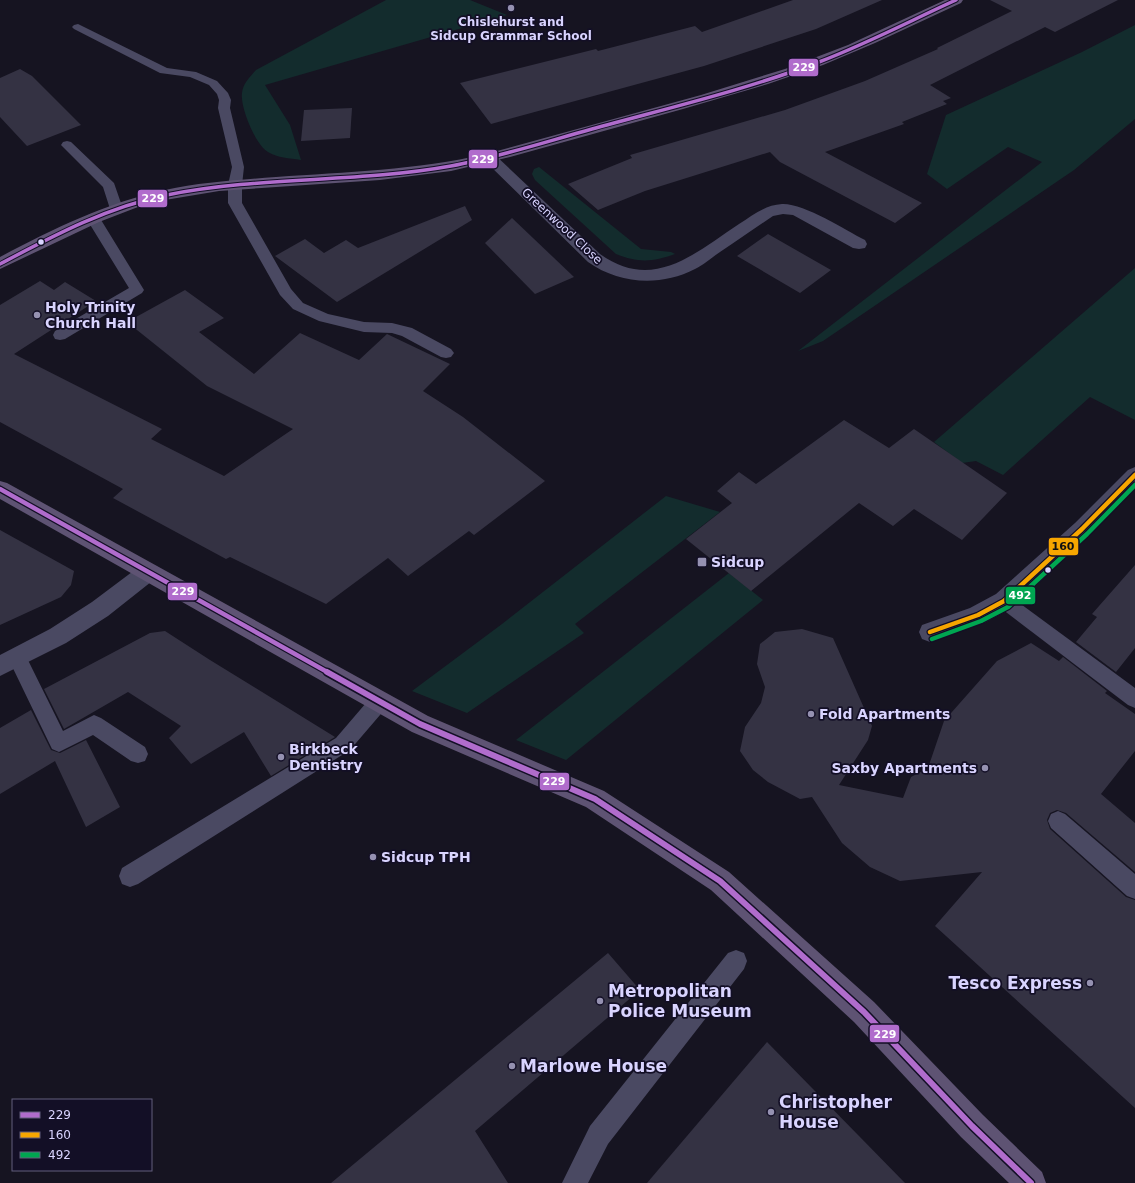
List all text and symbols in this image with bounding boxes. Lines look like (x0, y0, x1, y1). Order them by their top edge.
marker: Chislehurst and Sidcup Grammar School (506, 3, 516, 13)
place label: Chislehurst and Sidcup Grammar School (430, 15, 592, 43)
line badge: 229 (788, 58, 819, 77)
text: 229 (793, 61, 815, 74)
line badge: 229 (468, 149, 498, 169)
text: 229 (472, 153, 494, 166)
street label: Greenwood Close (519, 185, 605, 267)
line badge: 229 (137, 189, 168, 208)
text: 229 (142, 192, 164, 205)
unlabelled marker (36, 237, 46, 247)
place label: Holy Trinity Church Hall (45, 299, 136, 331)
marker: Holy Trinity Church Hall (32, 310, 42, 320)
line badge: 160 (1048, 537, 1079, 556)
text: 160 (1052, 540, 1075, 553)
place label: Sidcup (711, 554, 764, 570)
marker: Sidcup (696, 556, 708, 568)
unlabelled marker (1043, 565, 1053, 575)
line badge: 229 (167, 582, 198, 601)
text: 229 (172, 585, 194, 598)
line badge: 492 (1005, 586, 1036, 605)
text: 492 (1009, 589, 1031, 602)
place label: Fold Apartments (819, 706, 950, 722)
marker: Fold Apartments (806, 709, 816, 719)
place label: Birkbeck Dentistry (289, 741, 363, 773)
marker: Birkbeck Dentistry (276, 752, 286, 762)
place label: Saxby Apartments (831, 760, 977, 776)
marker: Saxby Apartments (980, 763, 990, 773)
line badge: 229 (539, 772, 570, 791)
text: 229 (543, 775, 565, 788)
place label: Sidcup TPH (381, 849, 471, 865)
marker: Sidcup TPH (368, 852, 378, 862)
place label: Tesco Express (948, 973, 1082, 993)
marker: Tesco Express (1085, 978, 1095, 988)
place label: Metropolitan Police Museum (608, 981, 752, 1021)
marker: Metropolitan Police Museum (595, 996, 605, 1006)
line badge: 229 (869, 1024, 900, 1043)
text: 229 (874, 1028, 896, 1041)
place label: Marlowe House (520, 1056, 667, 1076)
marker: Marlowe House (507, 1061, 517, 1071)
place label: Christopher House (779, 1092, 893, 1132)
legend (12, 1099, 152, 1171)
marker: Christopher House (766, 1107, 776, 1117)
text: 229 (48, 1108, 71, 1122)
text: 160 (48, 1128, 71, 1142)
text: 492 (48, 1148, 71, 1162)

